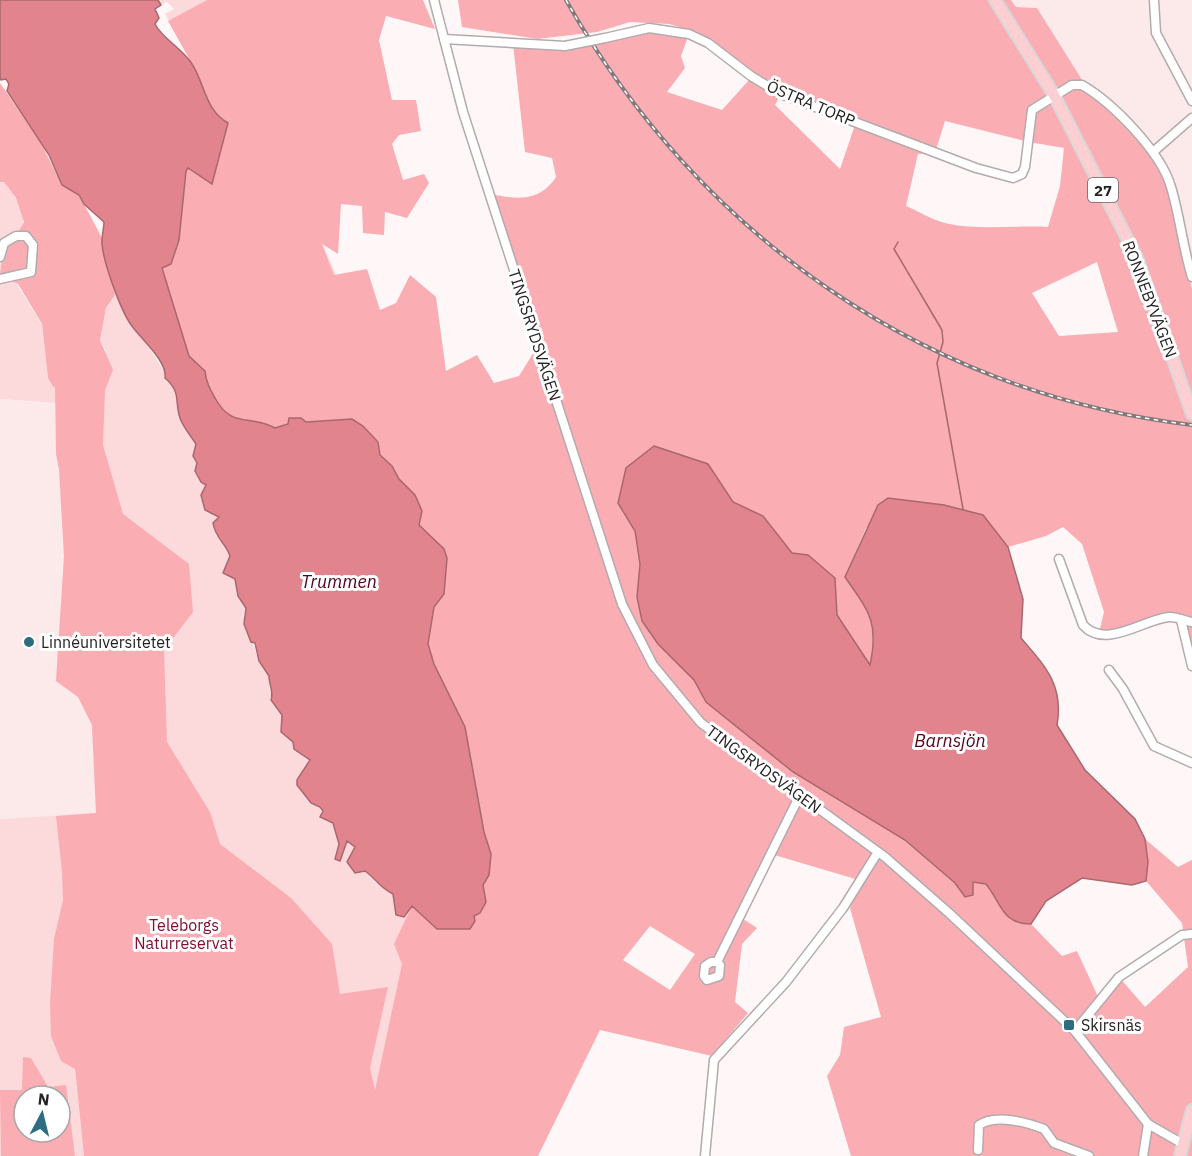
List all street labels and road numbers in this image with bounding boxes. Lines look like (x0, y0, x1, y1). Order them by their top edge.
street label: ÖSTRA TORP (764, 75, 858, 131)
road number: 27 (1088, 178, 1118, 202)
street label: RONNEBYVÄGEN (1118, 238, 1182, 360)
street label: TINGSRYDSVÄGEN (504, 267, 566, 403)
street label: TINGSRYDSVÄGEN (703, 721, 825, 817)

